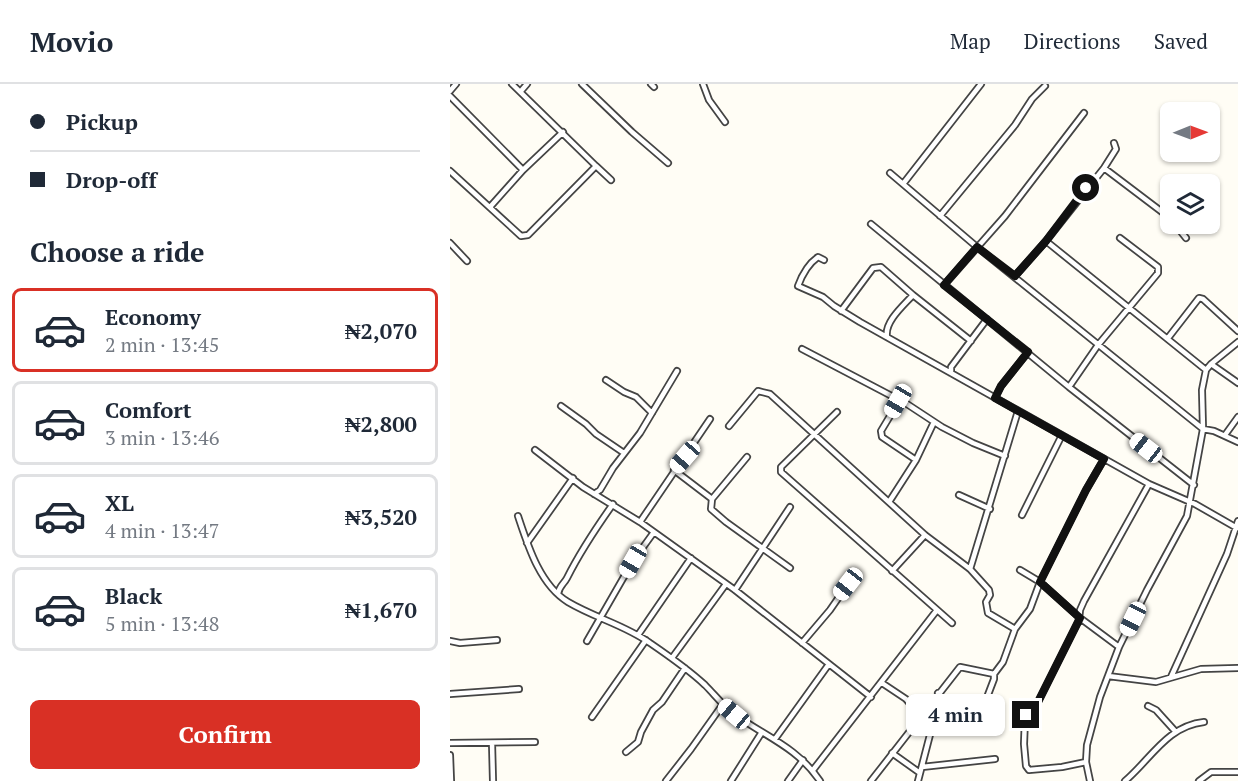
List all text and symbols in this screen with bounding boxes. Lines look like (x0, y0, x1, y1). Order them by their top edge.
text: Movio (30, 23, 113, 60)
text: Map (950, 27, 991, 55)
text: Directions (1024, 27, 1121, 55)
text: Saved (1154, 27, 1208, 55)
north arrow (1160, 102, 1220, 162)
map controls (1160, 102, 1220, 234)
text: Pickup (66, 107, 138, 136)
text: Drop-off (66, 165, 157, 194)
route start (1072, 174, 1099, 201)
button: layers (1160, 174, 1220, 234)
text: Choose a ride (30, 234, 205, 270)
text: Economy (105, 302, 201, 331)
icon: car (33, 303, 87, 357)
text: ₦2,070 (345, 316, 417, 345)
text: 2 min · 13:45 (105, 331, 219, 358)
car (881, 381, 915, 421)
text: Comfort (105, 395, 191, 424)
icon: car (33, 396, 87, 450)
text: ₦2,800 (345, 409, 417, 438)
text: 3 min · 13:46 (105, 424, 219, 451)
car (1126, 430, 1166, 466)
car (666, 438, 704, 476)
text: XL (105, 488, 134, 517)
icon: car (33, 489, 87, 543)
text: ₦3,520 (345, 502, 417, 531)
text: 4 min · 13:47 (105, 517, 219, 544)
car (616, 541, 650, 581)
car (830, 564, 866, 604)
text: Black (105, 581, 162, 610)
icon: car (33, 582, 87, 636)
text: ₦1,670 (345, 595, 417, 624)
car (1117, 599, 1149, 639)
text: 5 min · 13:48 (105, 610, 219, 637)
callout: 4 min (906, 694, 1005, 736)
car (714, 696, 754, 732)
button: Confirm (30, 700, 420, 769)
text: 4 min (928, 701, 983, 728)
route end (1012, 701, 1039, 728)

